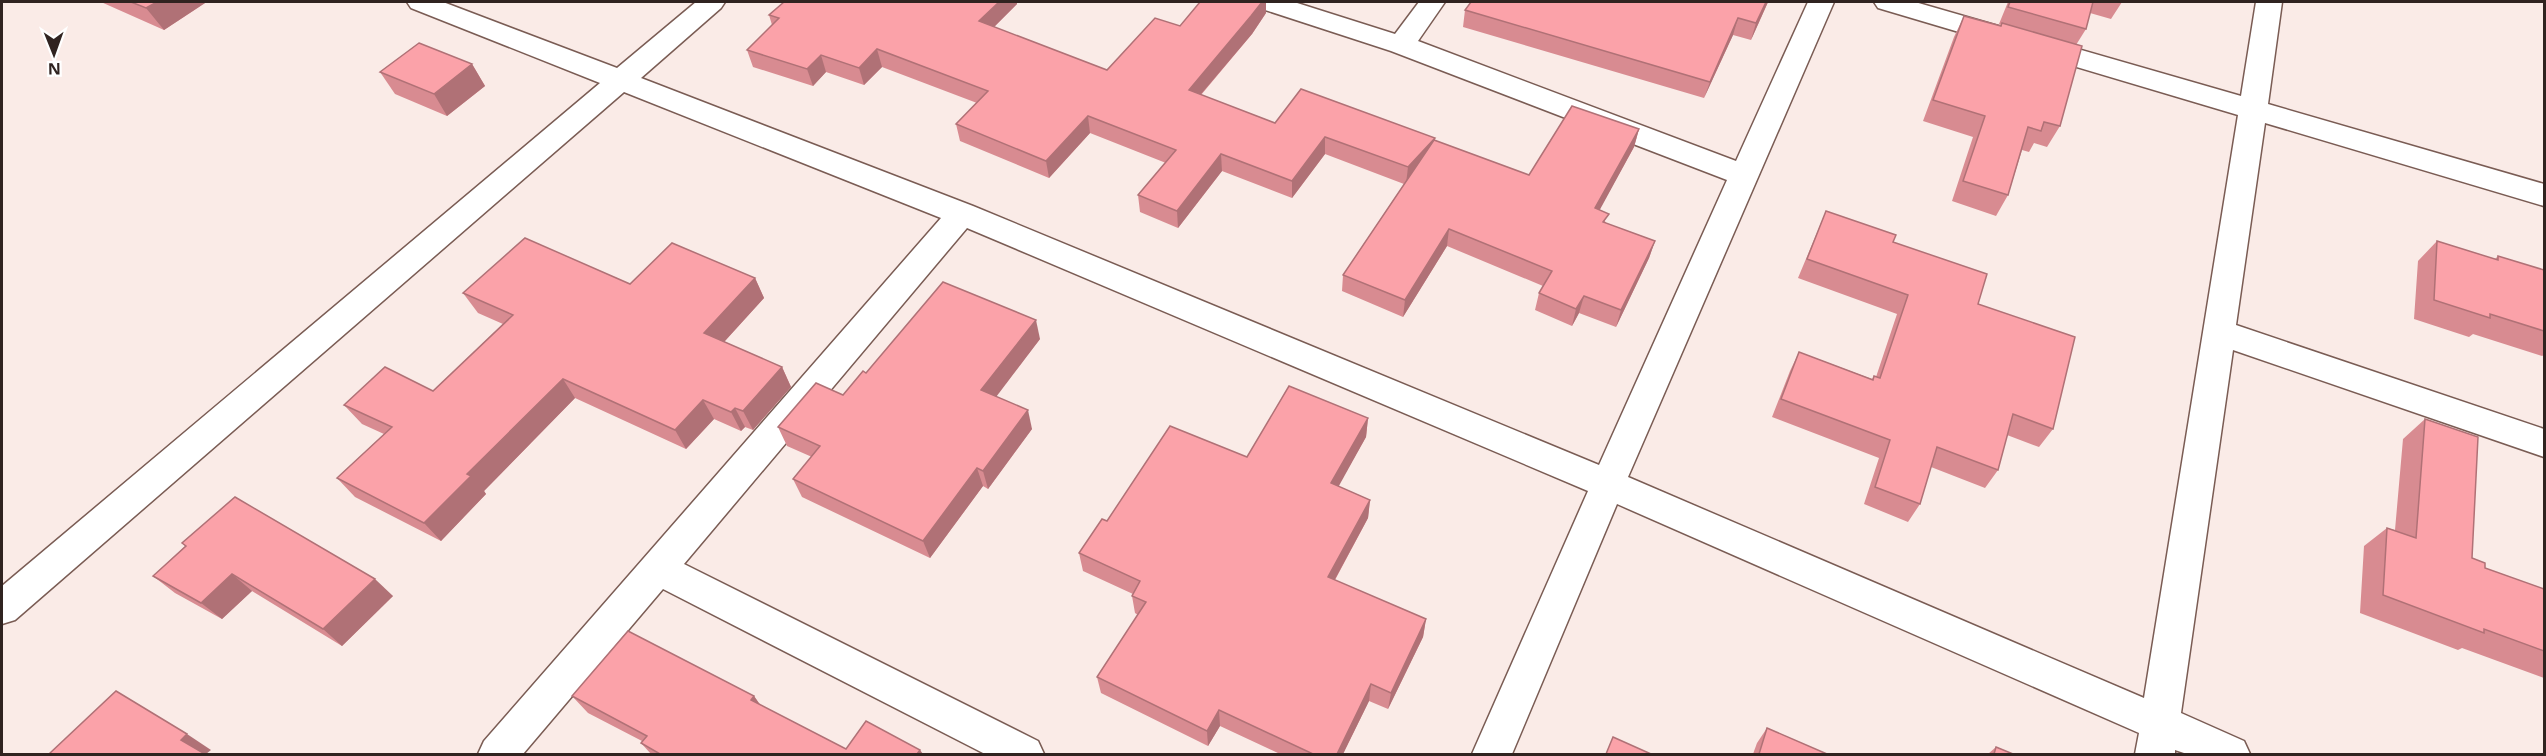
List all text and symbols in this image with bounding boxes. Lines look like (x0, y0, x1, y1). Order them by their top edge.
north arrow (24, 24, 84, 84)
text: N (48, 58, 61, 80)

